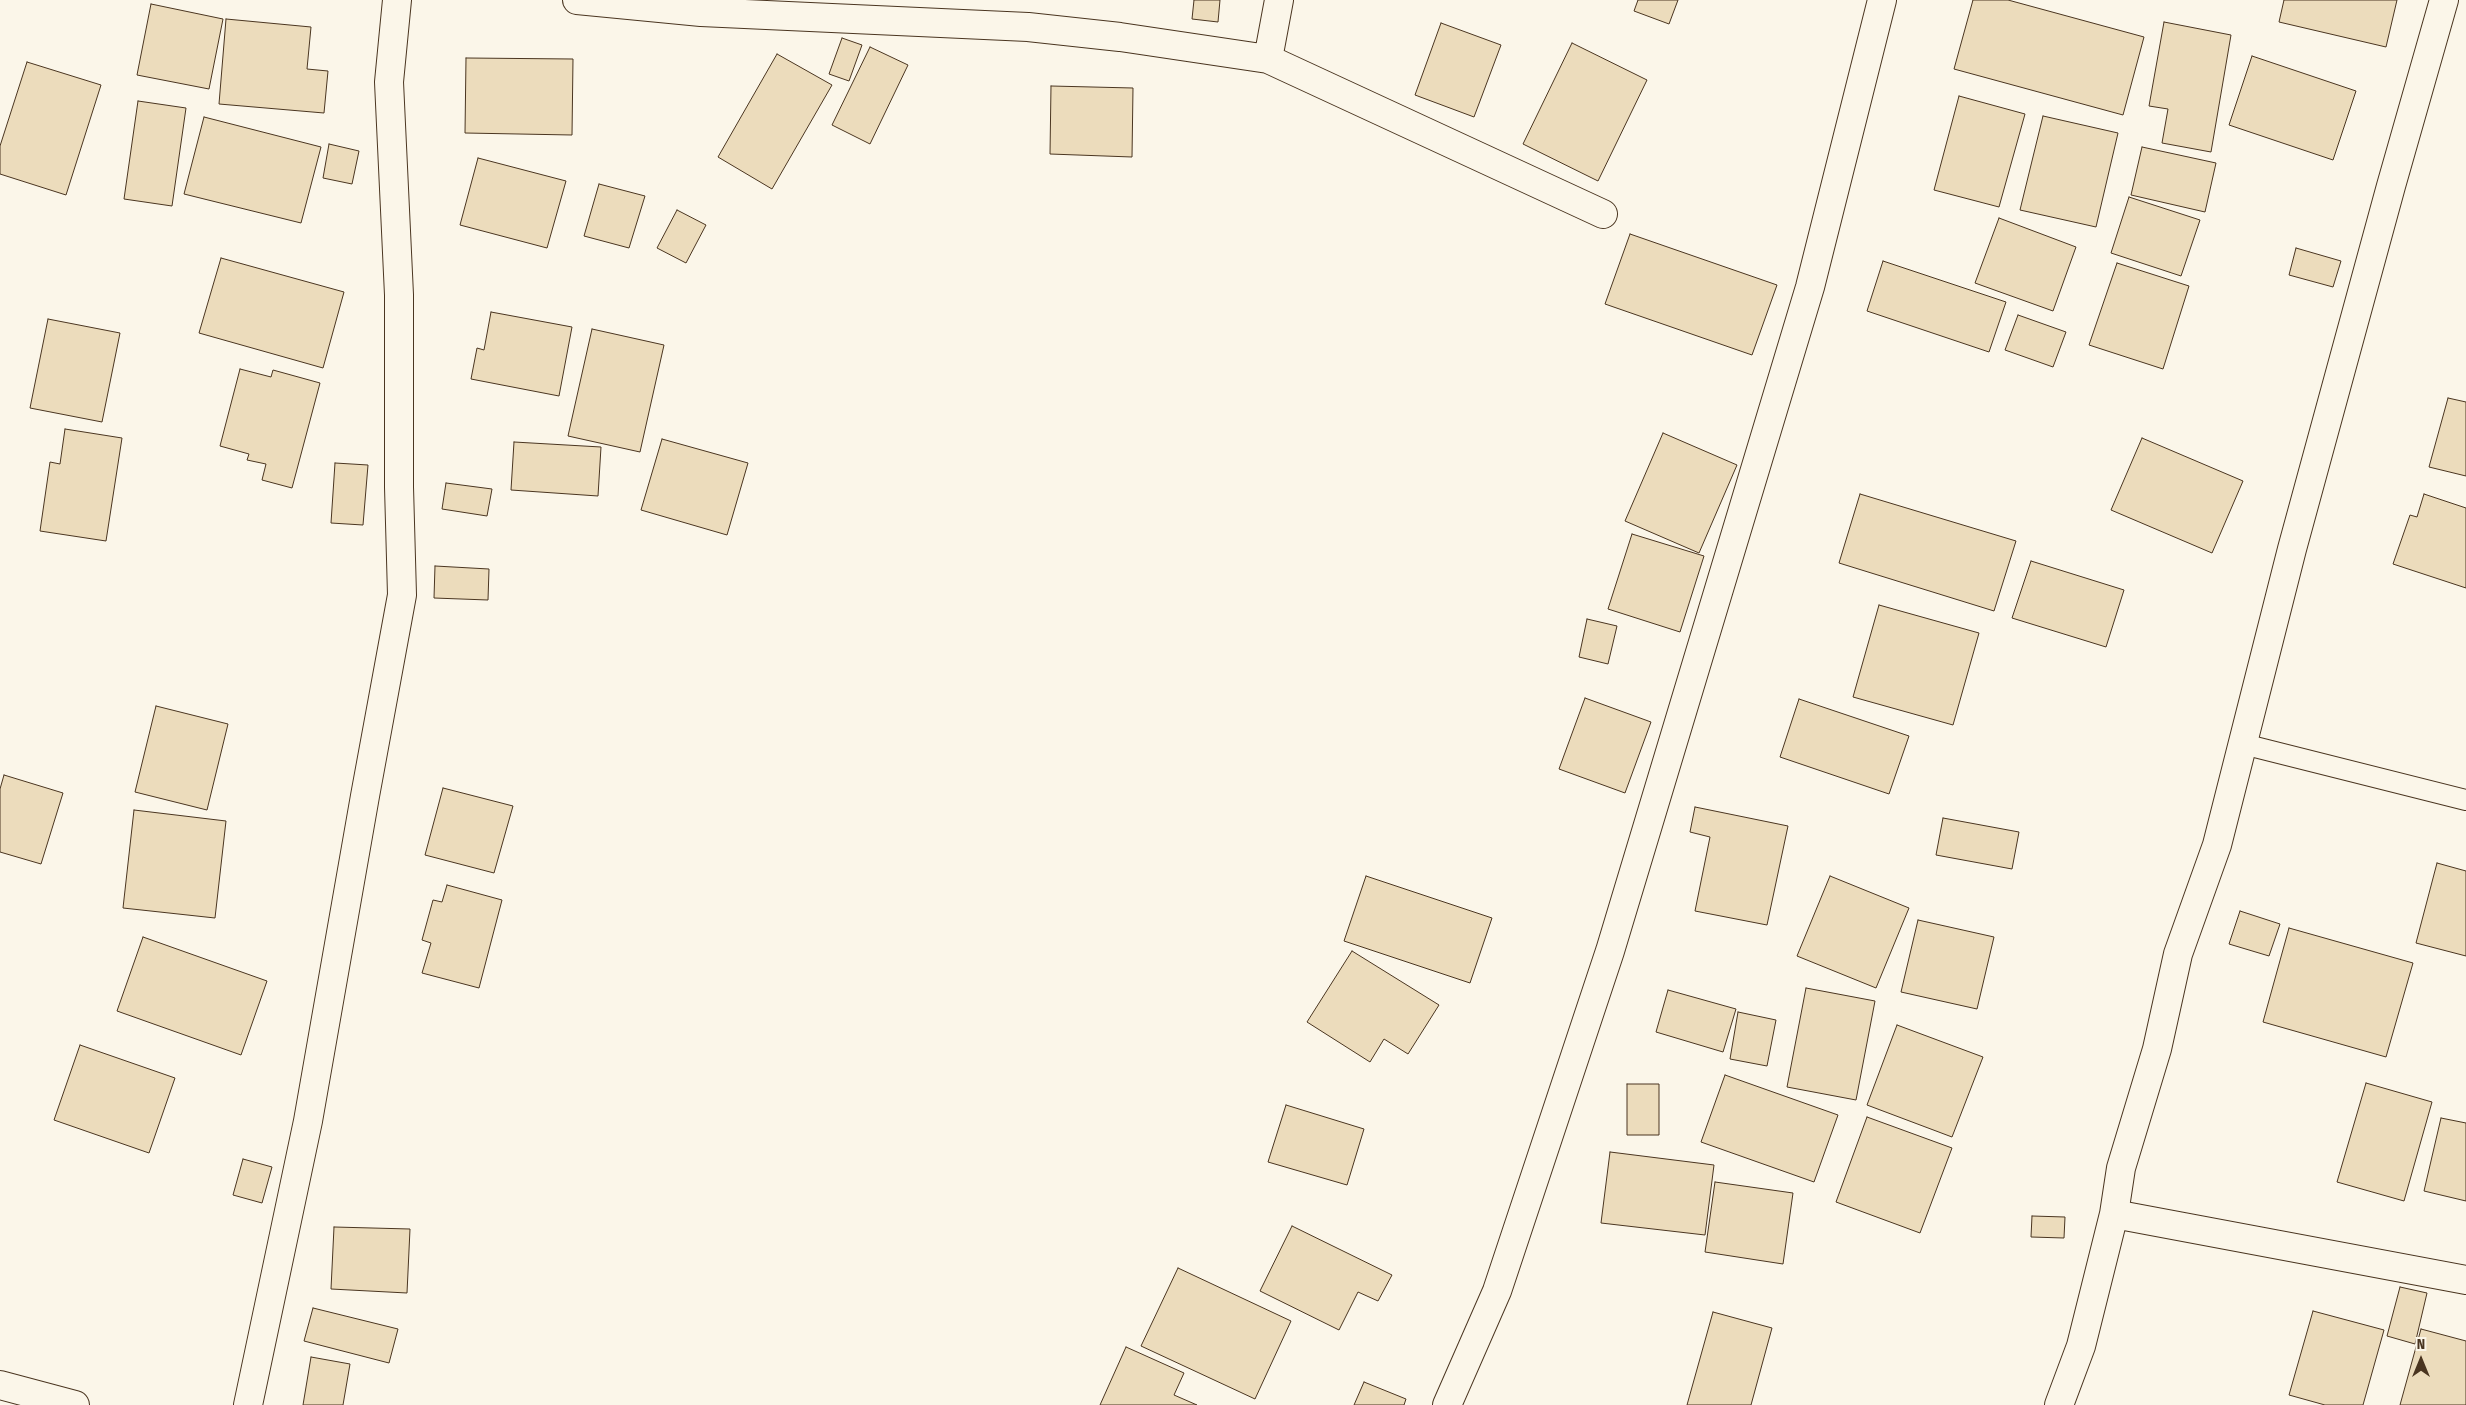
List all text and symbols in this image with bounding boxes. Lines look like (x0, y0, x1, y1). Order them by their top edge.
north arrow (2396, 1335, 2446, 1385)
text: N (2417, 1336, 2425, 1353)

